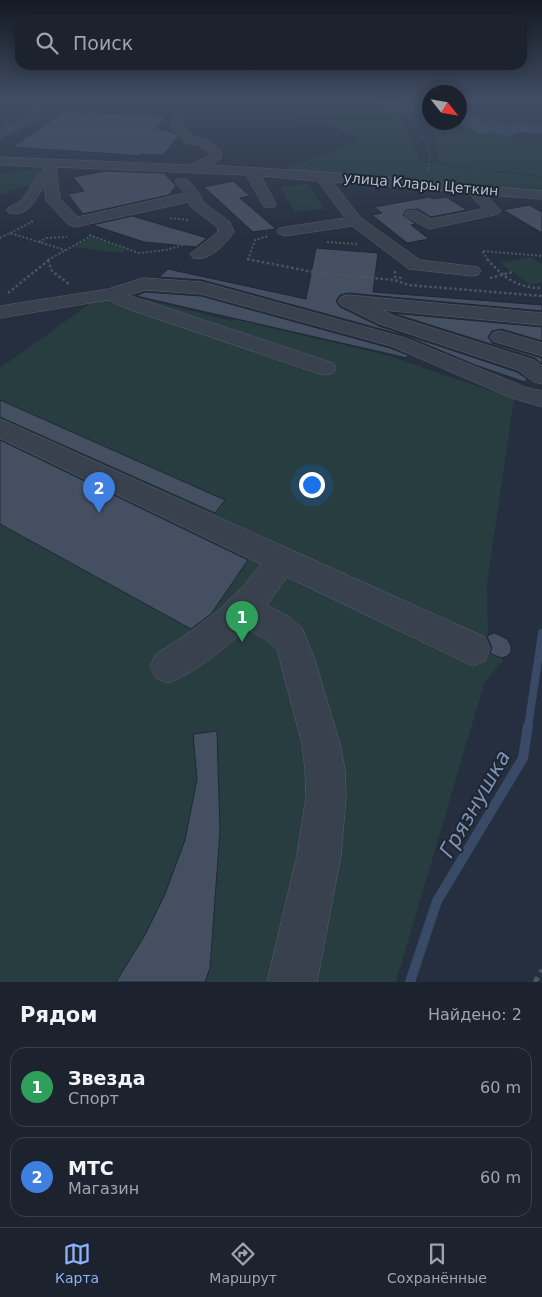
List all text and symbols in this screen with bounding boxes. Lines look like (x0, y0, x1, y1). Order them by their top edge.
search box (15, 15, 527, 70)
icon: search (33, 29, 61, 57)
text: Поиск (73, 32, 133, 54)
north arrow (422, 85, 467, 130)
street label: улица Клары Цеткин (343, 169, 499, 199)
pin: 2 (83, 472, 115, 513)
your location (299, 472, 325, 498)
pin: 1 (226, 601, 258, 642)
water label: Грязнушка (435, 746, 515, 862)
text: Рядом (20, 1003, 97, 1027)
text: Найдено: 2 (428, 1005, 522, 1024)
text: Звезда (68, 1067, 146, 1089)
text: 1 (31, 1078, 43, 1097)
text: 60 m (480, 1078, 521, 1097)
text: Спорт (68, 1089, 119, 1108)
text: МТС (68, 1157, 114, 1179)
text: 2 (31, 1168, 43, 1187)
text: 60 m (480, 1168, 521, 1187)
text: Магазин (68, 1179, 139, 1198)
tab: Карта (55, 1240, 99, 1286)
tab: Маршрут (209, 1240, 277, 1286)
tab: Сохранённые (387, 1240, 487, 1286)

